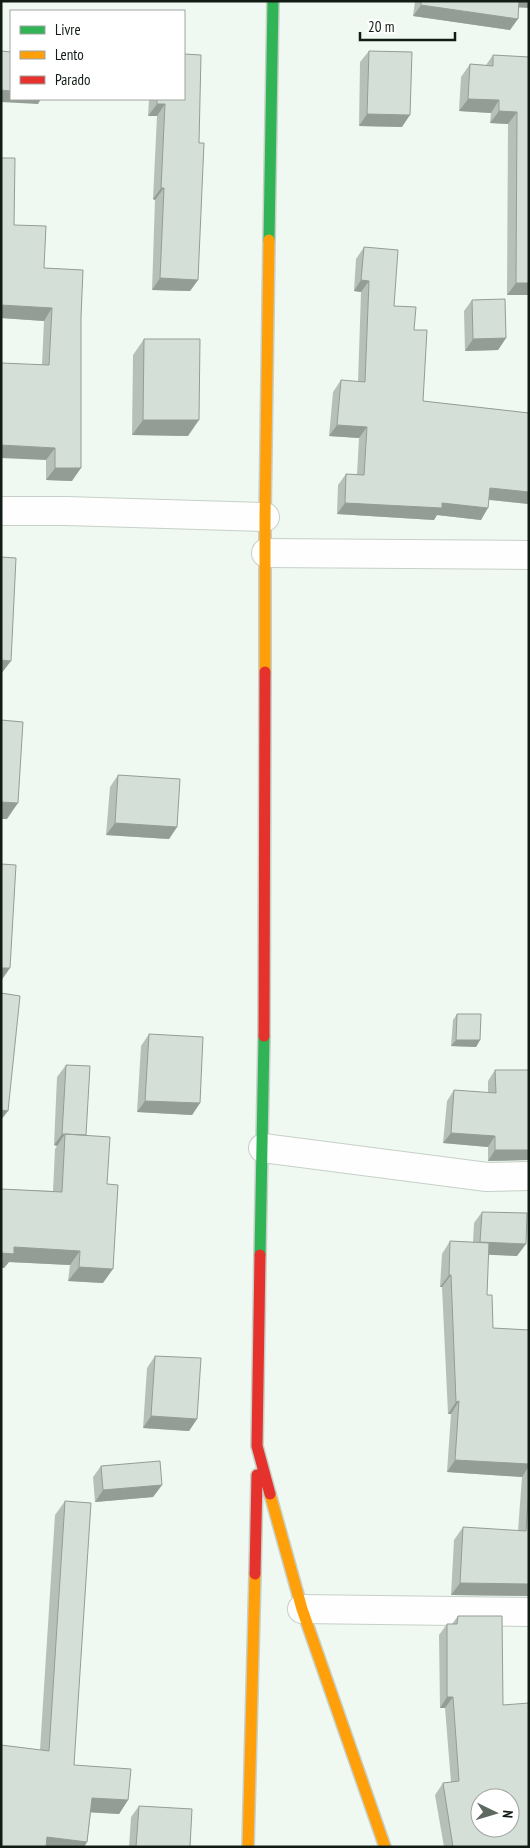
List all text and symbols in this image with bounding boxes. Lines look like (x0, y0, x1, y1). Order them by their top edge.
legend (10, 10, 185, 100)
scale bar (360, 10, 455, 42)
text: 20 m (368, 17, 394, 36)
text: Livre (55, 20, 81, 39)
text: Lento (55, 45, 84, 64)
text: Parado (55, 70, 90, 89)
north arrow (470, 1788, 520, 1838)
text: N (499, 1810, 517, 1819)

